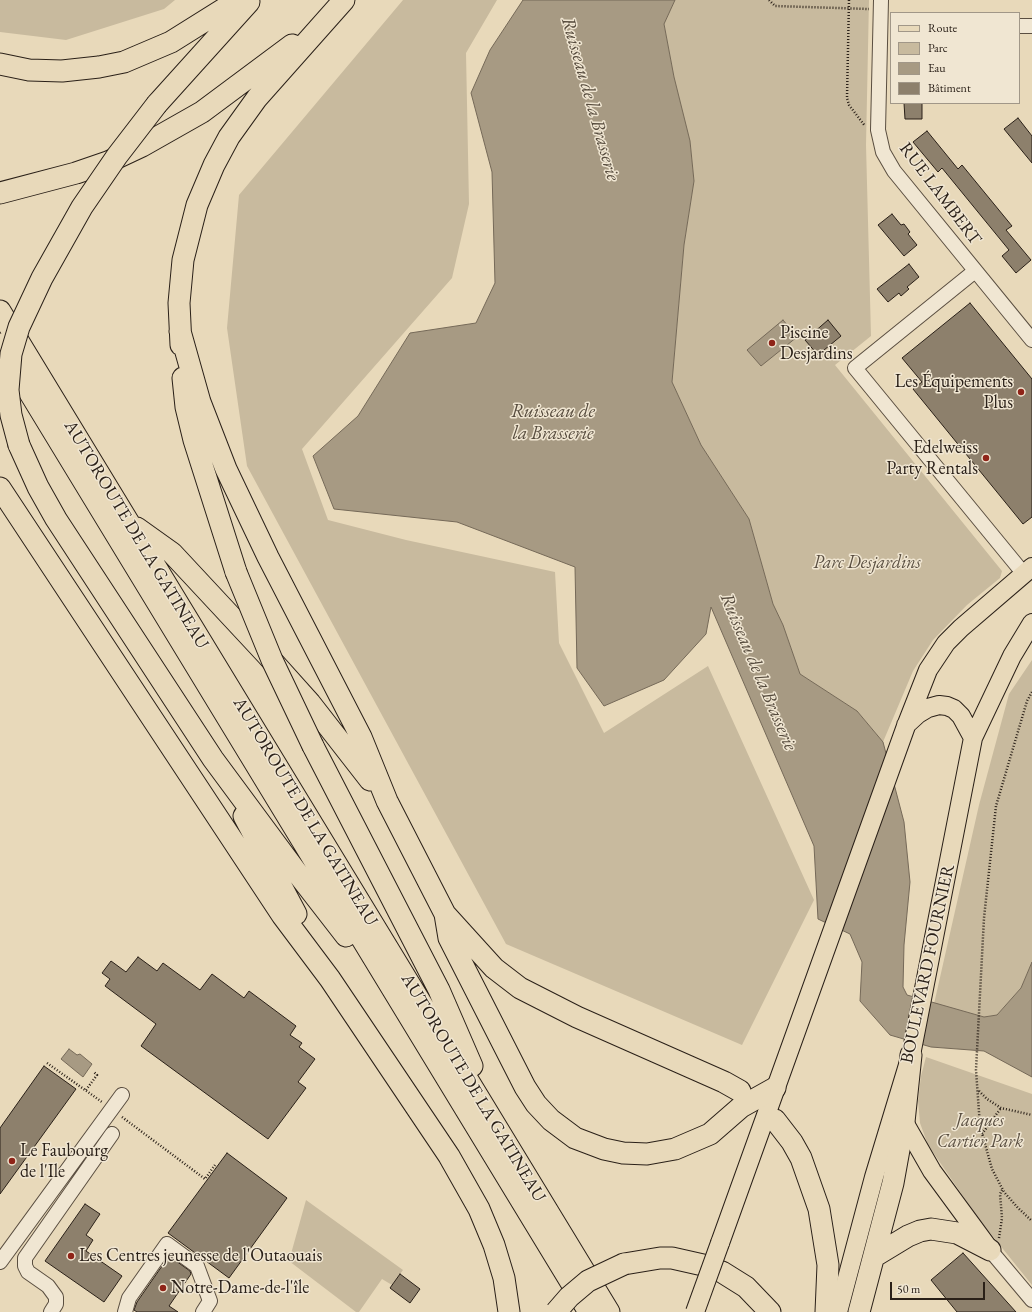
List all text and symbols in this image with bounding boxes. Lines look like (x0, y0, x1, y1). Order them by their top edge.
legend (890, 12, 1020, 104)
water label: Ruisseau de la Brasserie (556, 15, 624, 183)
text: Route (928, 20, 957, 36)
text: Parc (928, 40, 948, 56)
text: Eau (928, 60, 946, 76)
text: Bâtiment (928, 80, 971, 96)
street label: RUE LAMBERT (894, 138, 986, 250)
place label: Piscine Desjardins (780, 322, 853, 364)
marker: Piscine Desjardins (767, 338, 777, 348)
place label: Les Équipements Plus (895, 371, 1013, 414)
marker: Les Équipements Plus (1016, 387, 1026, 397)
water label: Ruisseau de la Brasserie (511, 401, 595, 445)
street label: AUTOROUTE DE LA GATINEAU (59, 417, 213, 653)
place label: Edelweiss Party Rentals (886, 437, 978, 480)
marker: Edelweiss Party Rentals (981, 453, 991, 463)
park label: Parc Desjardins (813, 552, 921, 574)
water label: Ruisseau de la Brasserie (715, 590, 801, 754)
street label: AUTOROUTE DE LA GATINEAU (228, 694, 382, 930)
street label: BOULEVARD FOURNIER (896, 863, 960, 1065)
street label: AUTOROUTE DE LA GATINEAU (396, 970, 550, 1206)
park label: Jacques Cartier Park (937, 1110, 1023, 1152)
place label: Le Faubourg de l'Ile (20, 1140, 108, 1182)
marker: Le Faubourg de l'Ile (7, 1156, 17, 1166)
place label: Les Centres jeunesse de l'Outaouais (79, 1245, 322, 1267)
marker: Les Centres jeunesse de l'Outaouais (66, 1251, 76, 1261)
scale bar (892, 1274, 987, 1300)
place label: Notre-Dame-de-l'île (171, 1277, 309, 1299)
text: 50 m (897, 1281, 920, 1297)
marker: Notre-Dame-de-l'île (158, 1283, 168, 1293)

